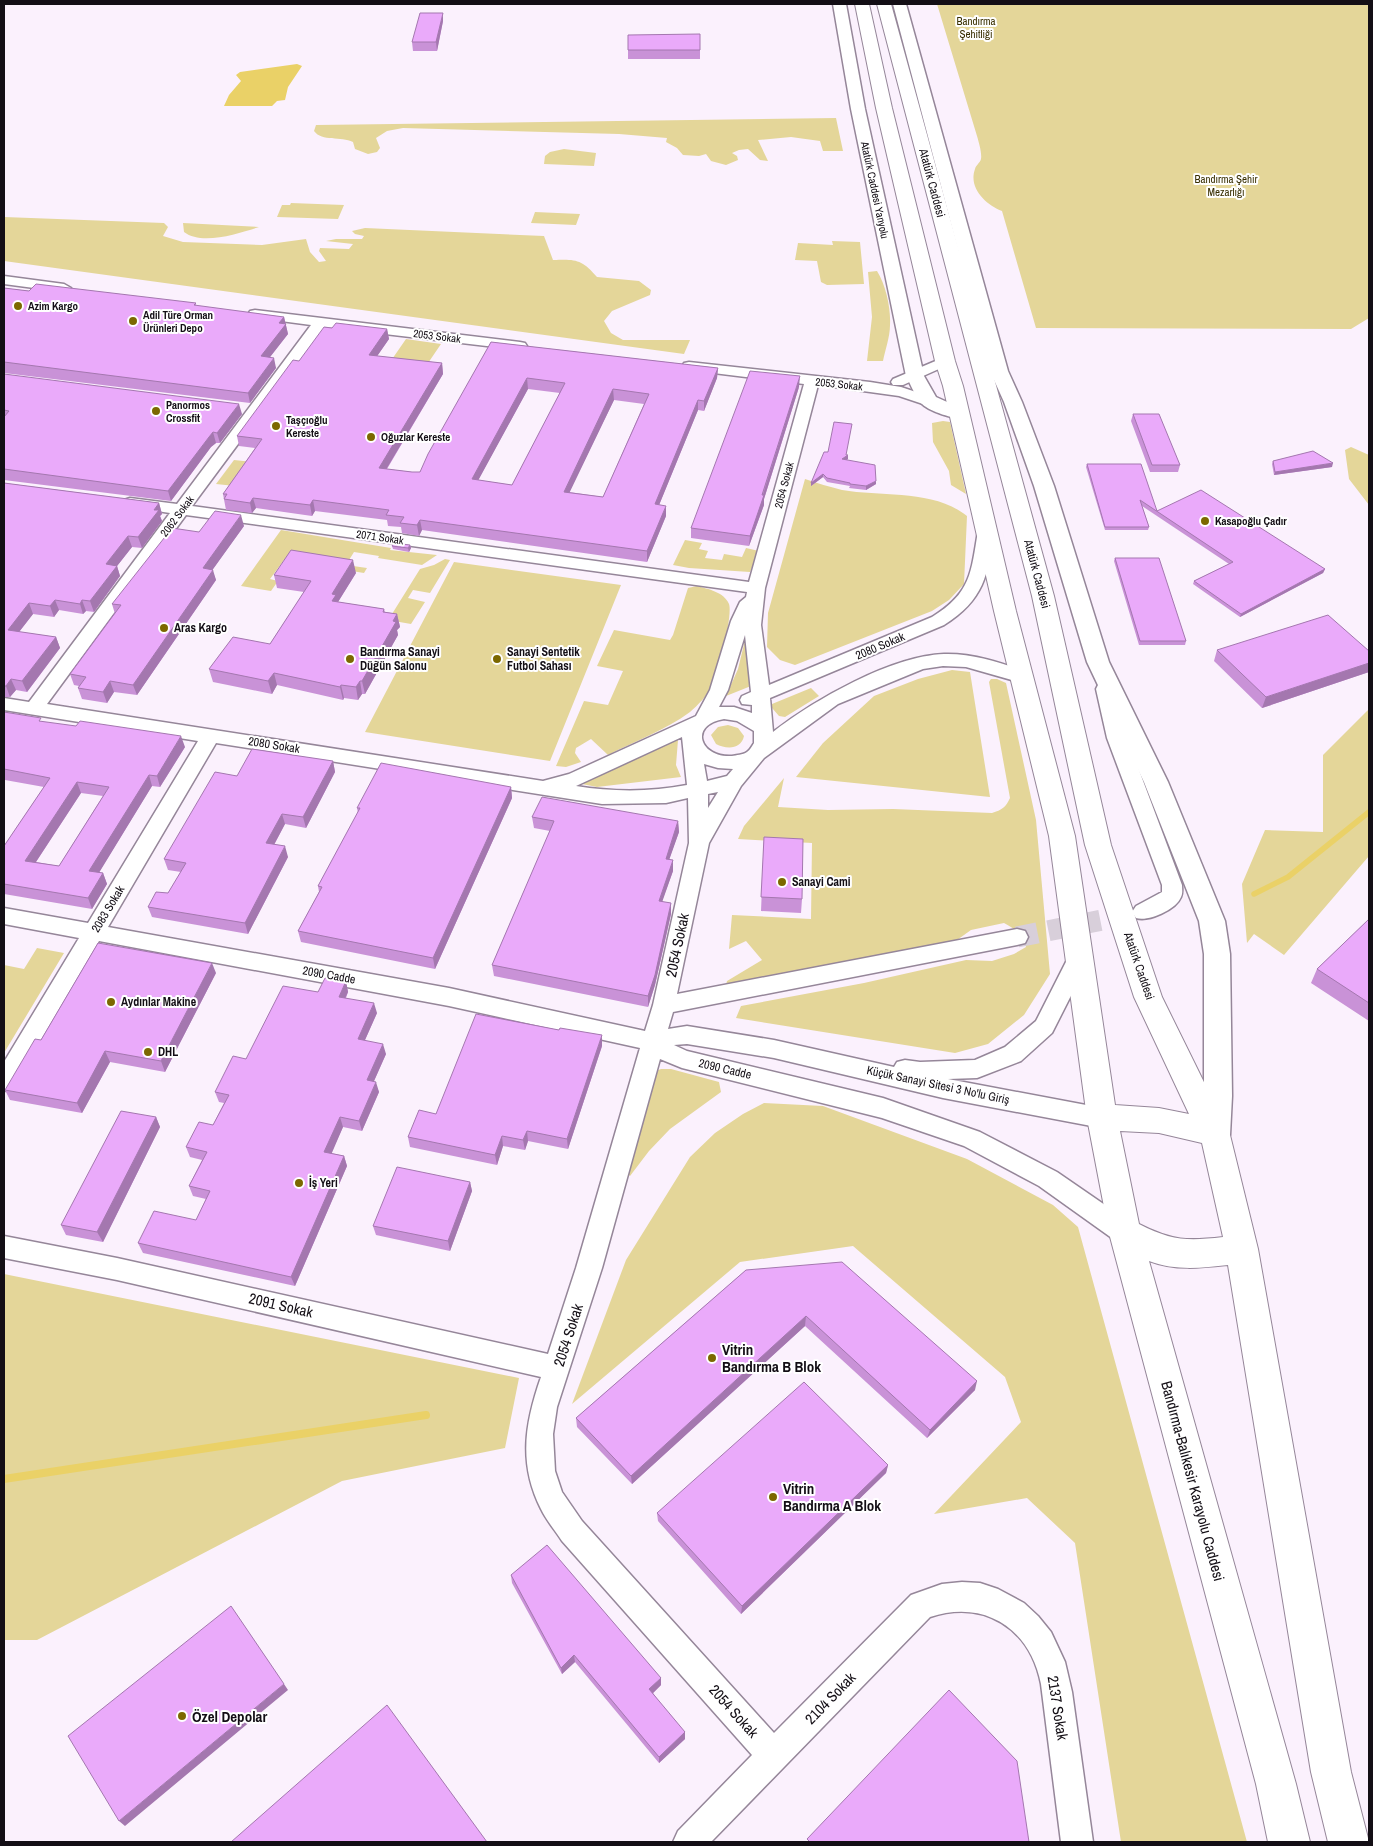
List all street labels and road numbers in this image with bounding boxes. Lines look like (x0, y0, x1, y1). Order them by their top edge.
street label: Atatürk Caddesi Yanyolu (858, 139, 892, 240)
street label: Atatürk Caddesi (915, 146, 949, 219)
street label: 2053 Sokak (413, 326, 462, 346)
street label: 2053 Sokak (815, 375, 864, 394)
street label: 2054 Sokak (771, 460, 797, 510)
street label: 2062 Sokak (157, 492, 197, 539)
street label: 2071 Sokak (355, 527, 405, 547)
street label: Atatürk Caddesi (1020, 537, 1054, 610)
street label: 2080 Sokak (853, 628, 907, 664)
street label: 2080 Sokak (247, 733, 301, 757)
street label: 2083 Sokak (88, 883, 128, 935)
street label: 2054 Sokak (660, 910, 694, 979)
street label: Atatürk Caddesi (1120, 929, 1158, 1002)
street label: 2090 Cadde (301, 962, 357, 988)
street label: 2090 Cadde (697, 1055, 753, 1083)
street label: Küçük Sanayi Sitesi 3 No'lu Giriş (865, 1062, 1011, 1108)
street label: 2091 Sokak (247, 1287, 316, 1323)
street label: 2054 Sokak (548, 1300, 588, 1369)
street label: Bandırma-Balıkesir Karayolu Caddesi (1156, 1379, 1230, 1583)
street label: 2104 Sokak (800, 1667, 861, 1729)
street label: 2137 Sokak (1043, 1674, 1074, 1743)
street label: 2054 Sokak (704, 1680, 764, 1743)

